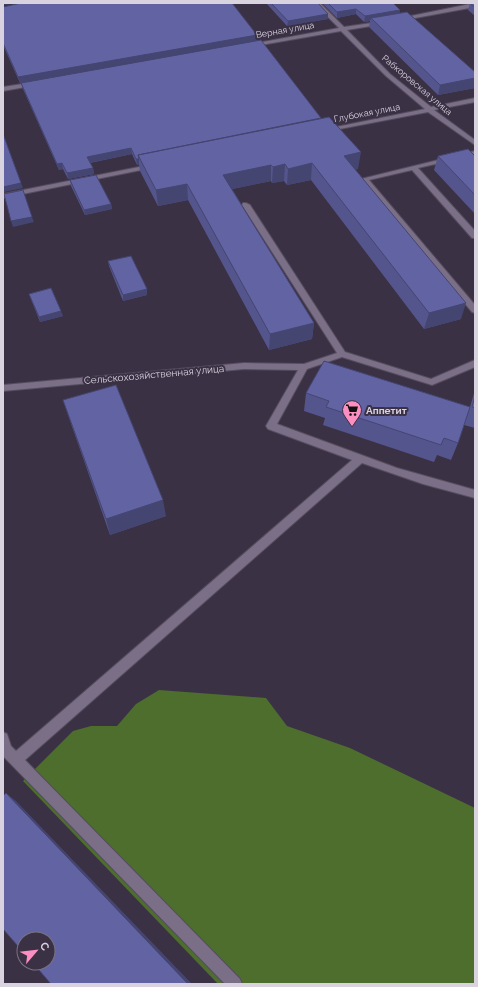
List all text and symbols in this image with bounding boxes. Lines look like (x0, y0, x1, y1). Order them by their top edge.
street label: Верная улица (255, 20, 315, 40)
street label: Рабкоровская улица (380, 53, 454, 117)
street label: Глубокая улица (333, 102, 401, 124)
street label: Сельскохозяйственная улица (83, 363, 225, 386)
supermarket icon: Аппетит (341, 399, 363, 427)
place label: Аппетит (366, 405, 407, 416)
north arrow (16, 931, 56, 971)
text: С (37, 940, 52, 953)

